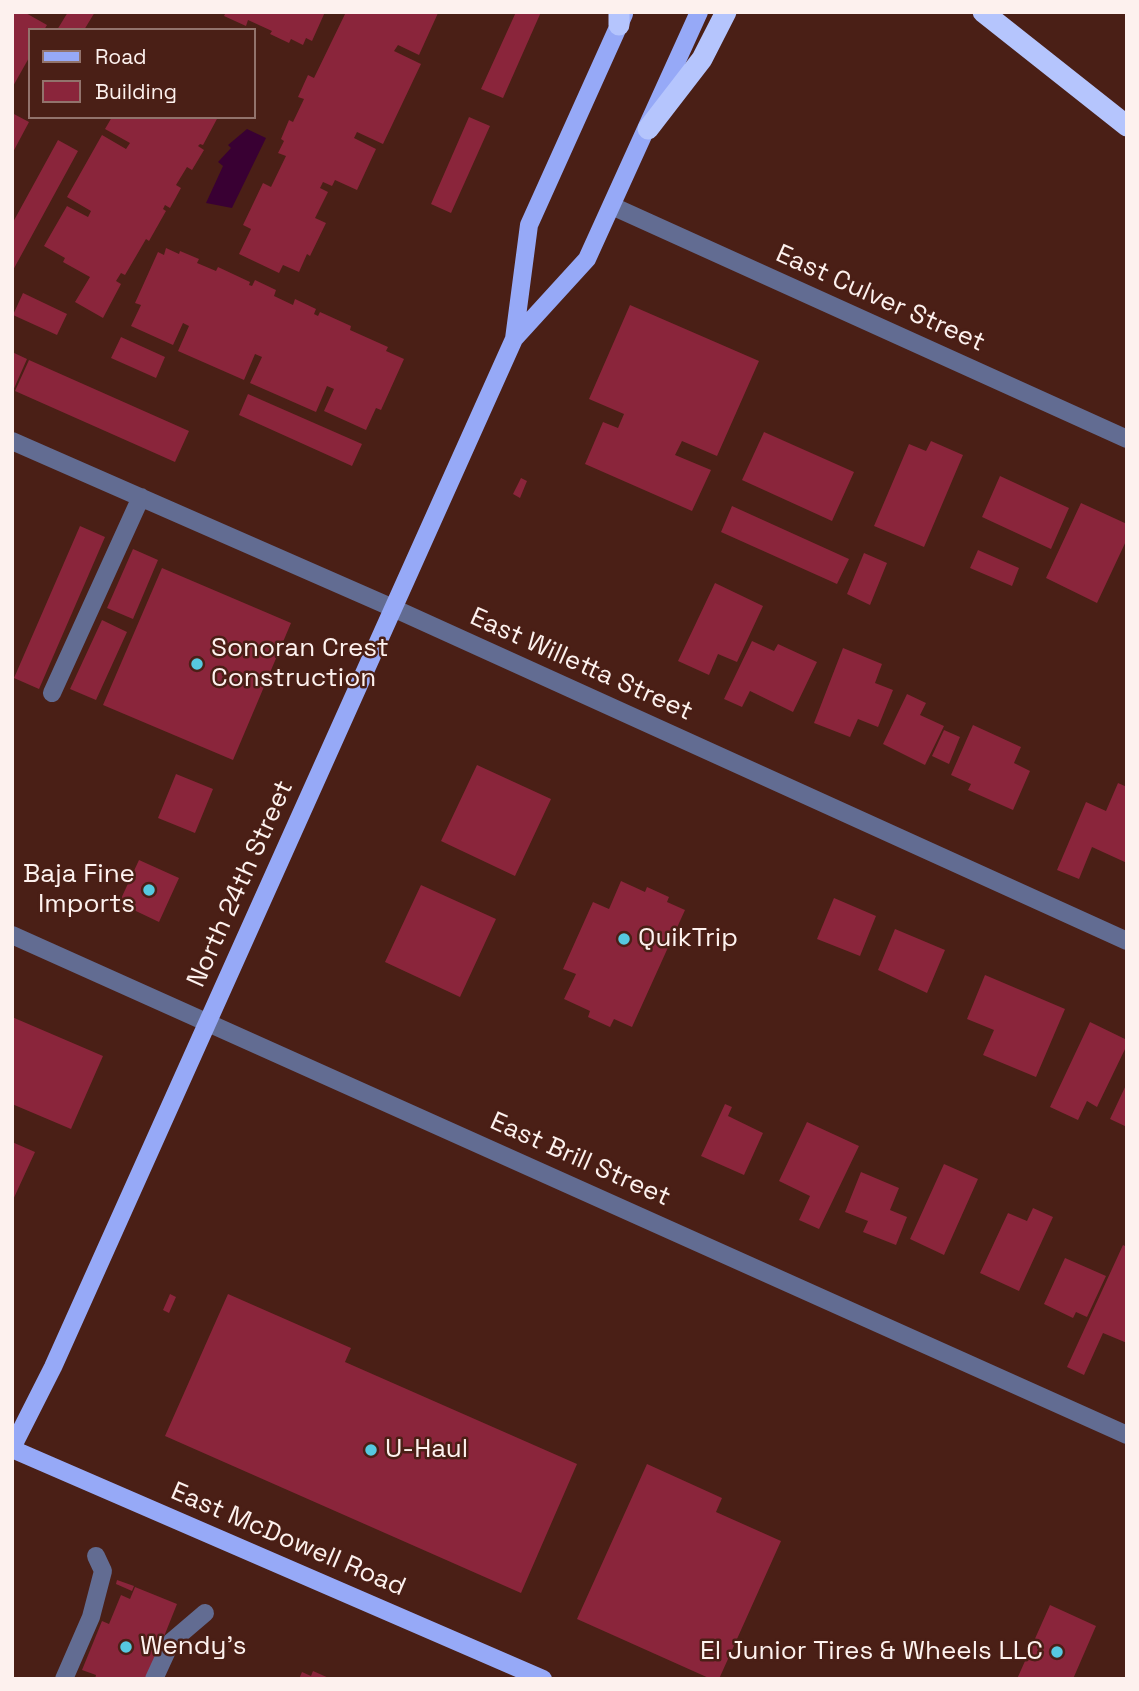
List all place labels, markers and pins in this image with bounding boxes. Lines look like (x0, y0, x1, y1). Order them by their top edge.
place label: Sonoran Crest Construction (211, 633, 389, 694)
marker: Sonoran Crest Construction (189, 656, 205, 672)
place label: Baja Fine Imports (23, 859, 135, 920)
marker: Baja Fine Imports (141, 882, 157, 898)
place label: QuikTrip (638, 923, 738, 955)
marker: QuikTrip (616, 931, 632, 947)
place label: U-Haul (385, 1434, 468, 1466)
marker: U-Haul (363, 1442, 379, 1458)
place label: Wendy's (140, 1631, 247, 1663)
place label: El Junior Tires & Wheels LLC (700, 1636, 1043, 1668)
marker: Wendy's (118, 1639, 134, 1655)
marker: El Junior Tires & Wheels LLC (1049, 1644, 1065, 1660)

